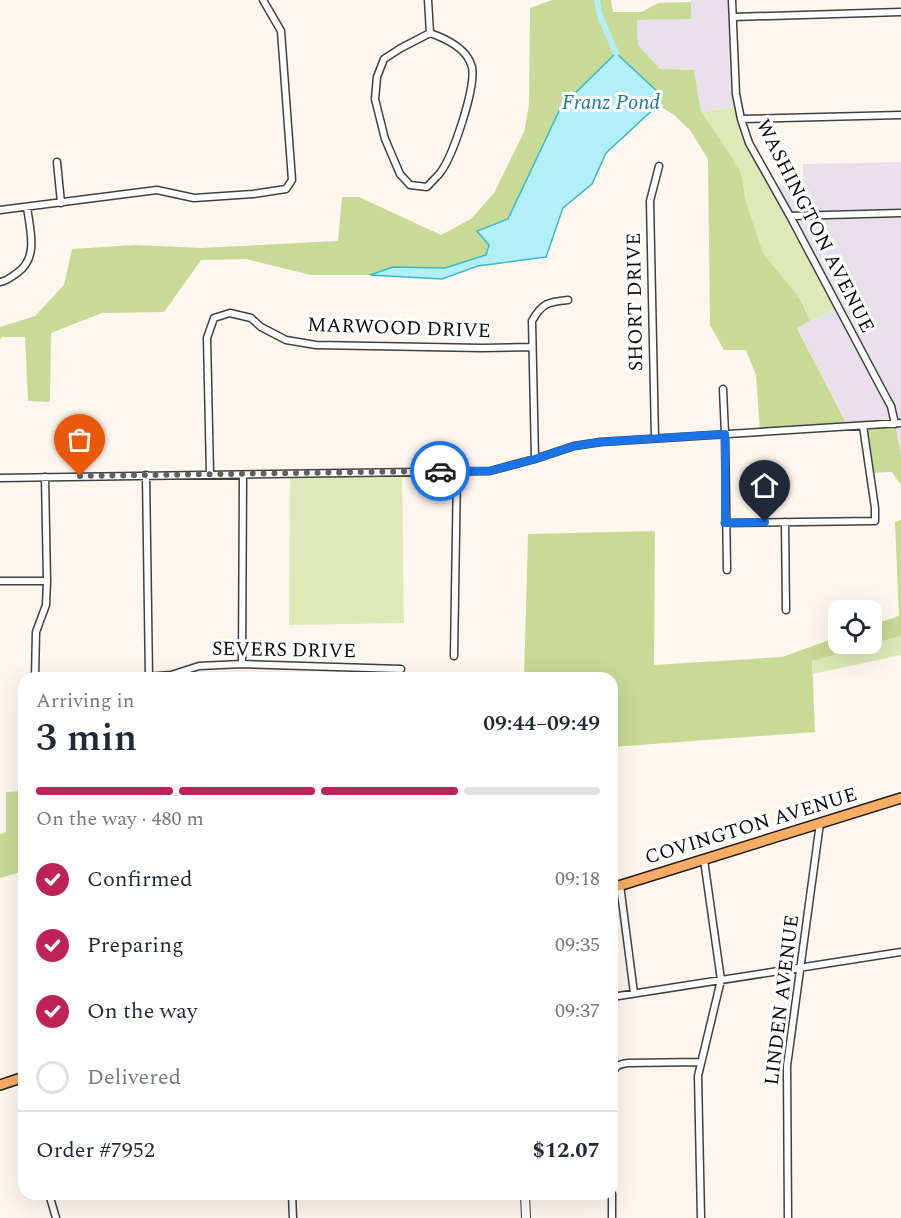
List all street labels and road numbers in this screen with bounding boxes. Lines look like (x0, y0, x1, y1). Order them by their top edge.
street label: WASHINGTON AVENUE (748, 114, 882, 338)
street label: SHORT DRIVE (619, 232, 651, 372)
street label: MARWOOD DRIVE (307, 310, 491, 346)
street label: SEVERS DRIVE (211, 634, 357, 666)
street label: COVINGTON AVENUE (641, 779, 861, 873)
street label: LINDEN AVENUE (757, 913, 807, 1087)

